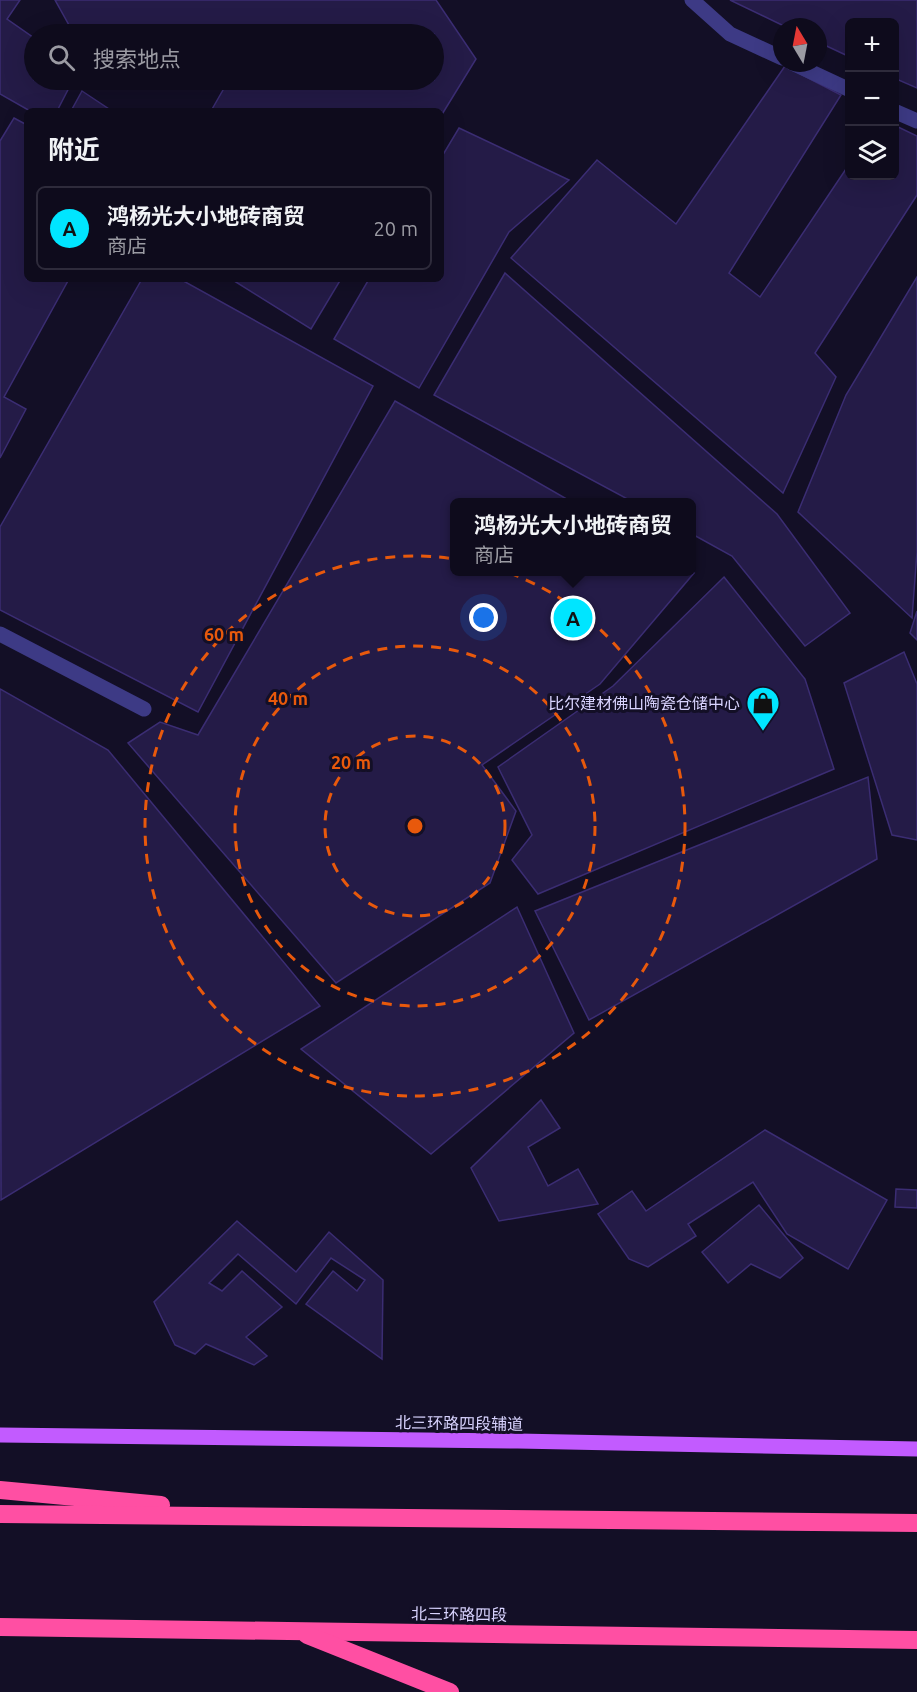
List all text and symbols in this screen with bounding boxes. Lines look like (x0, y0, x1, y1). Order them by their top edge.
north arrow (773, 18, 827, 72)
map controls (845, 18, 899, 180)
button: + (845, 18, 899, 72)
search box (24, 24, 444, 90)
icon: search (45, 41, 78, 74)
text: 搜索地点 (93, 46, 181, 71)
button: − (845, 72, 899, 126)
button: layers (845, 126, 899, 180)
text: 附近 (48, 135, 100, 164)
text: 鸿杨光大小地砖商贸 (107, 203, 305, 228)
text: A (62, 217, 77, 240)
text: 20 m (374, 217, 418, 240)
text: 商店 (107, 234, 147, 257)
popup (450, 498, 696, 576)
text: 鸿杨光大小地砖商贸 (474, 512, 672, 537)
text: 商店 (474, 543, 514, 566)
pin: A (554, 596, 592, 640)
your location (469, 603, 498, 632)
text: 60 m (204, 624, 244, 644)
shop icon: 比尔建材佛山陶瓷仓储中心 (745, 685, 781, 732)
text: 40 m (268, 688, 308, 708)
place label: 比尔建材佛山陶瓷仓储中心 (548, 694, 740, 712)
text: 20 m (331, 752, 371, 772)
centre of rings (405, 816, 425, 836)
street label: 北三环路四段辅道 (395, 1413, 523, 1433)
street label: 北三环路四段 (411, 1604, 507, 1624)

